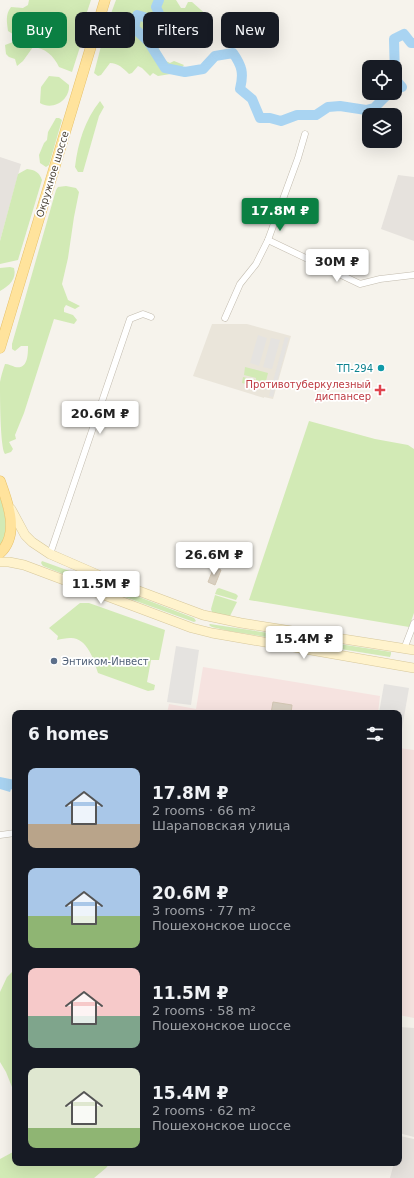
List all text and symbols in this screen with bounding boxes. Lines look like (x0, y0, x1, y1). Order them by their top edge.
chip: Buy (12, 12, 67, 48)
chip: Rent (75, 12, 135, 48)
chip: Filters (143, 12, 213, 48)
chip: New (221, 12, 279, 48)
map controls (362, 60, 402, 148)
button: locate (362, 60, 402, 100)
button: layers (362, 108, 402, 148)
street label: Окружное шоссе (34, 130, 71, 219)
pin: 17.8M ₽ (243, 198, 317, 232)
text: 17.8M ₽ (251, 203, 309, 218)
pin: 30M ₽ (309, 249, 365, 283)
text: 30M ₽ (315, 254, 359, 269)
place label: ТП-294 (336, 363, 373, 374)
marker: ТП-294 (376, 363, 386, 373)
place label: Противотуберкулезный диспансер (246, 379, 371, 402)
marker: Противотуберкулезный диспансер (374, 384, 386, 396)
pin: 20.6M ₽ (63, 401, 137, 435)
text: 20.6M ₽ (71, 406, 129, 421)
pin: 26.6M ₽ (177, 542, 251, 576)
text: 26.6M ₽ (185, 547, 243, 562)
pin: 11.5M ₽ (64, 571, 138, 605)
text: 11.5M ₽ (72, 576, 130, 591)
pin: 15.4M ₽ (267, 626, 341, 660)
text: 15.4M ₽ (275, 631, 333, 646)
marker: Энтиком-Инвест (49, 656, 59, 666)
place label: Энтиком-Инвест (62, 656, 149, 667)
icon: filters (364, 723, 386, 745)
text: 6 homes (28, 724, 109, 744)
text: 17.8M ₽ (152, 783, 229, 803)
icon: home (60, 784, 108, 832)
text: 2 rooms · 66 m² (152, 803, 256, 818)
text: Шараповская улица (152, 818, 290, 833)
text: 20.6M ₽ (152, 883, 229, 903)
icon: home (60, 884, 108, 932)
text: 3 rooms · 77 m² (152, 903, 256, 918)
text: Пошехонское шоссе (152, 918, 291, 933)
text: 11.5M ₽ (152, 983, 229, 1003)
icon: home (60, 984, 108, 1032)
text: 2 rooms · 58 m² (152, 1003, 256, 1018)
text: Пошехонское шоссе (152, 1018, 291, 1033)
text: 15.4M ₽ (152, 1083, 229, 1103)
icon: home (60, 1084, 108, 1132)
text: 2 rooms · 62 m² (152, 1103, 256, 1118)
text: Пошехонское шоссе (152, 1118, 291, 1133)

